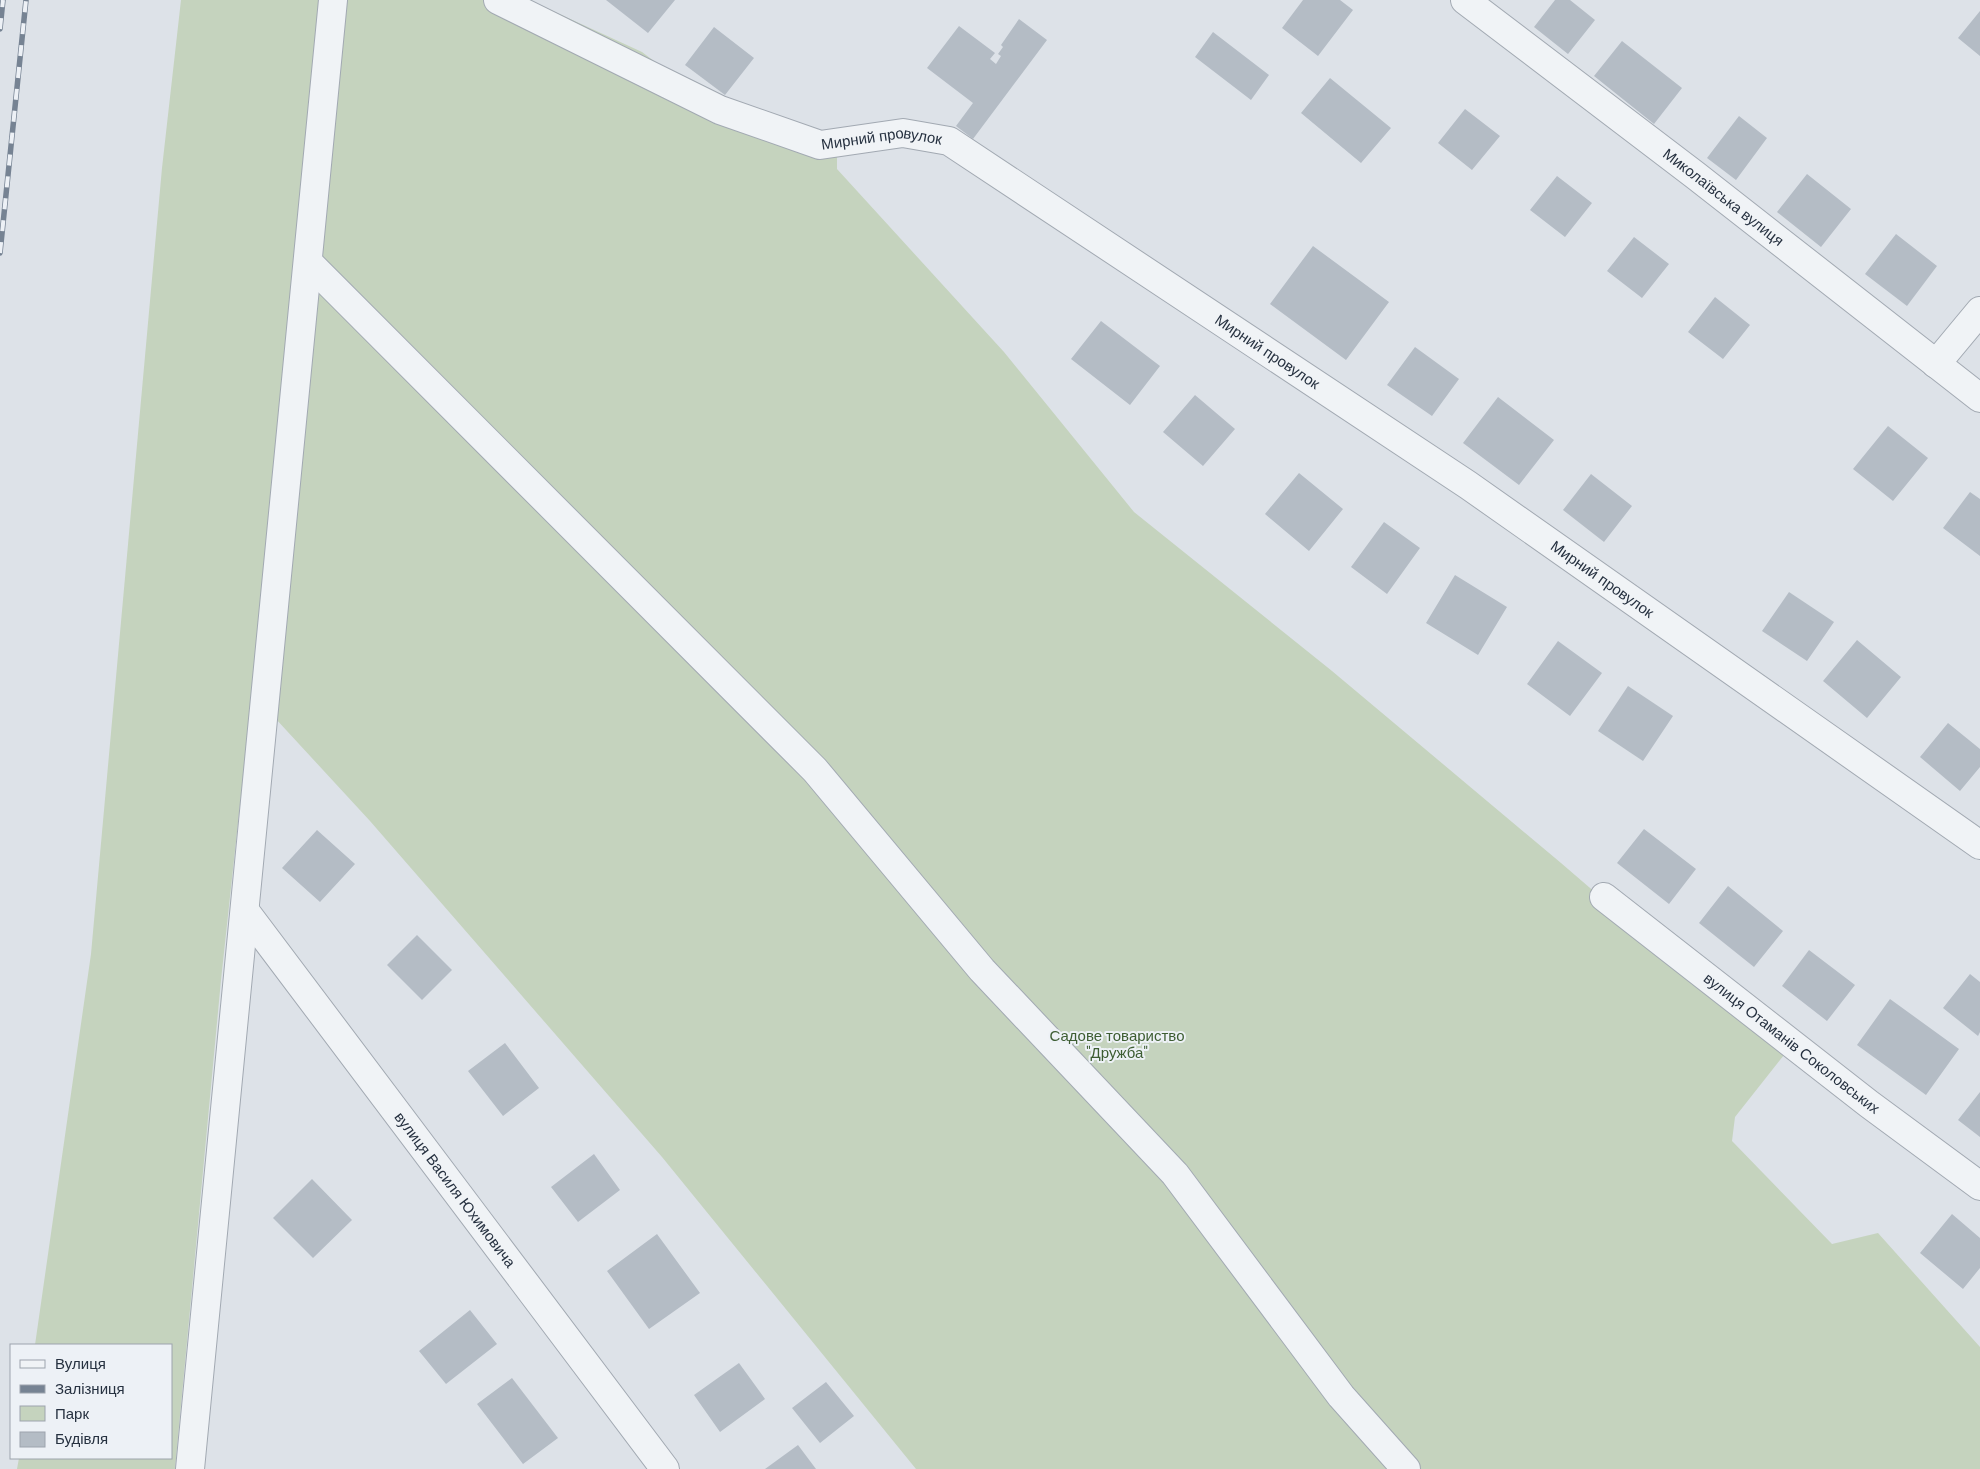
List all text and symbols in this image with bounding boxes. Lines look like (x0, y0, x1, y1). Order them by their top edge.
street label: Мирний провулок (820, 123, 944, 155)
street label: Миколаївська вулиця (1659, 144, 1788, 251)
street label: Мирний провулок (1211, 310, 1324, 394)
street label: Мирний провулок (1547, 536, 1658, 623)
street label: вулиця Отаманів Соколовських (1699, 968, 1884, 1119)
park label: Садове товариство "Дружба" (1050, 1026, 1185, 1063)
street label: вулиця Василя Юхимовича (390, 1108, 520, 1272)
legend (10, 1344, 172, 1459)
text: Вулиця (55, 1354, 106, 1374)
text: Залізниця (55, 1379, 125, 1399)
text: Парк (55, 1404, 89, 1424)
text: Будівля (55, 1429, 108, 1449)

